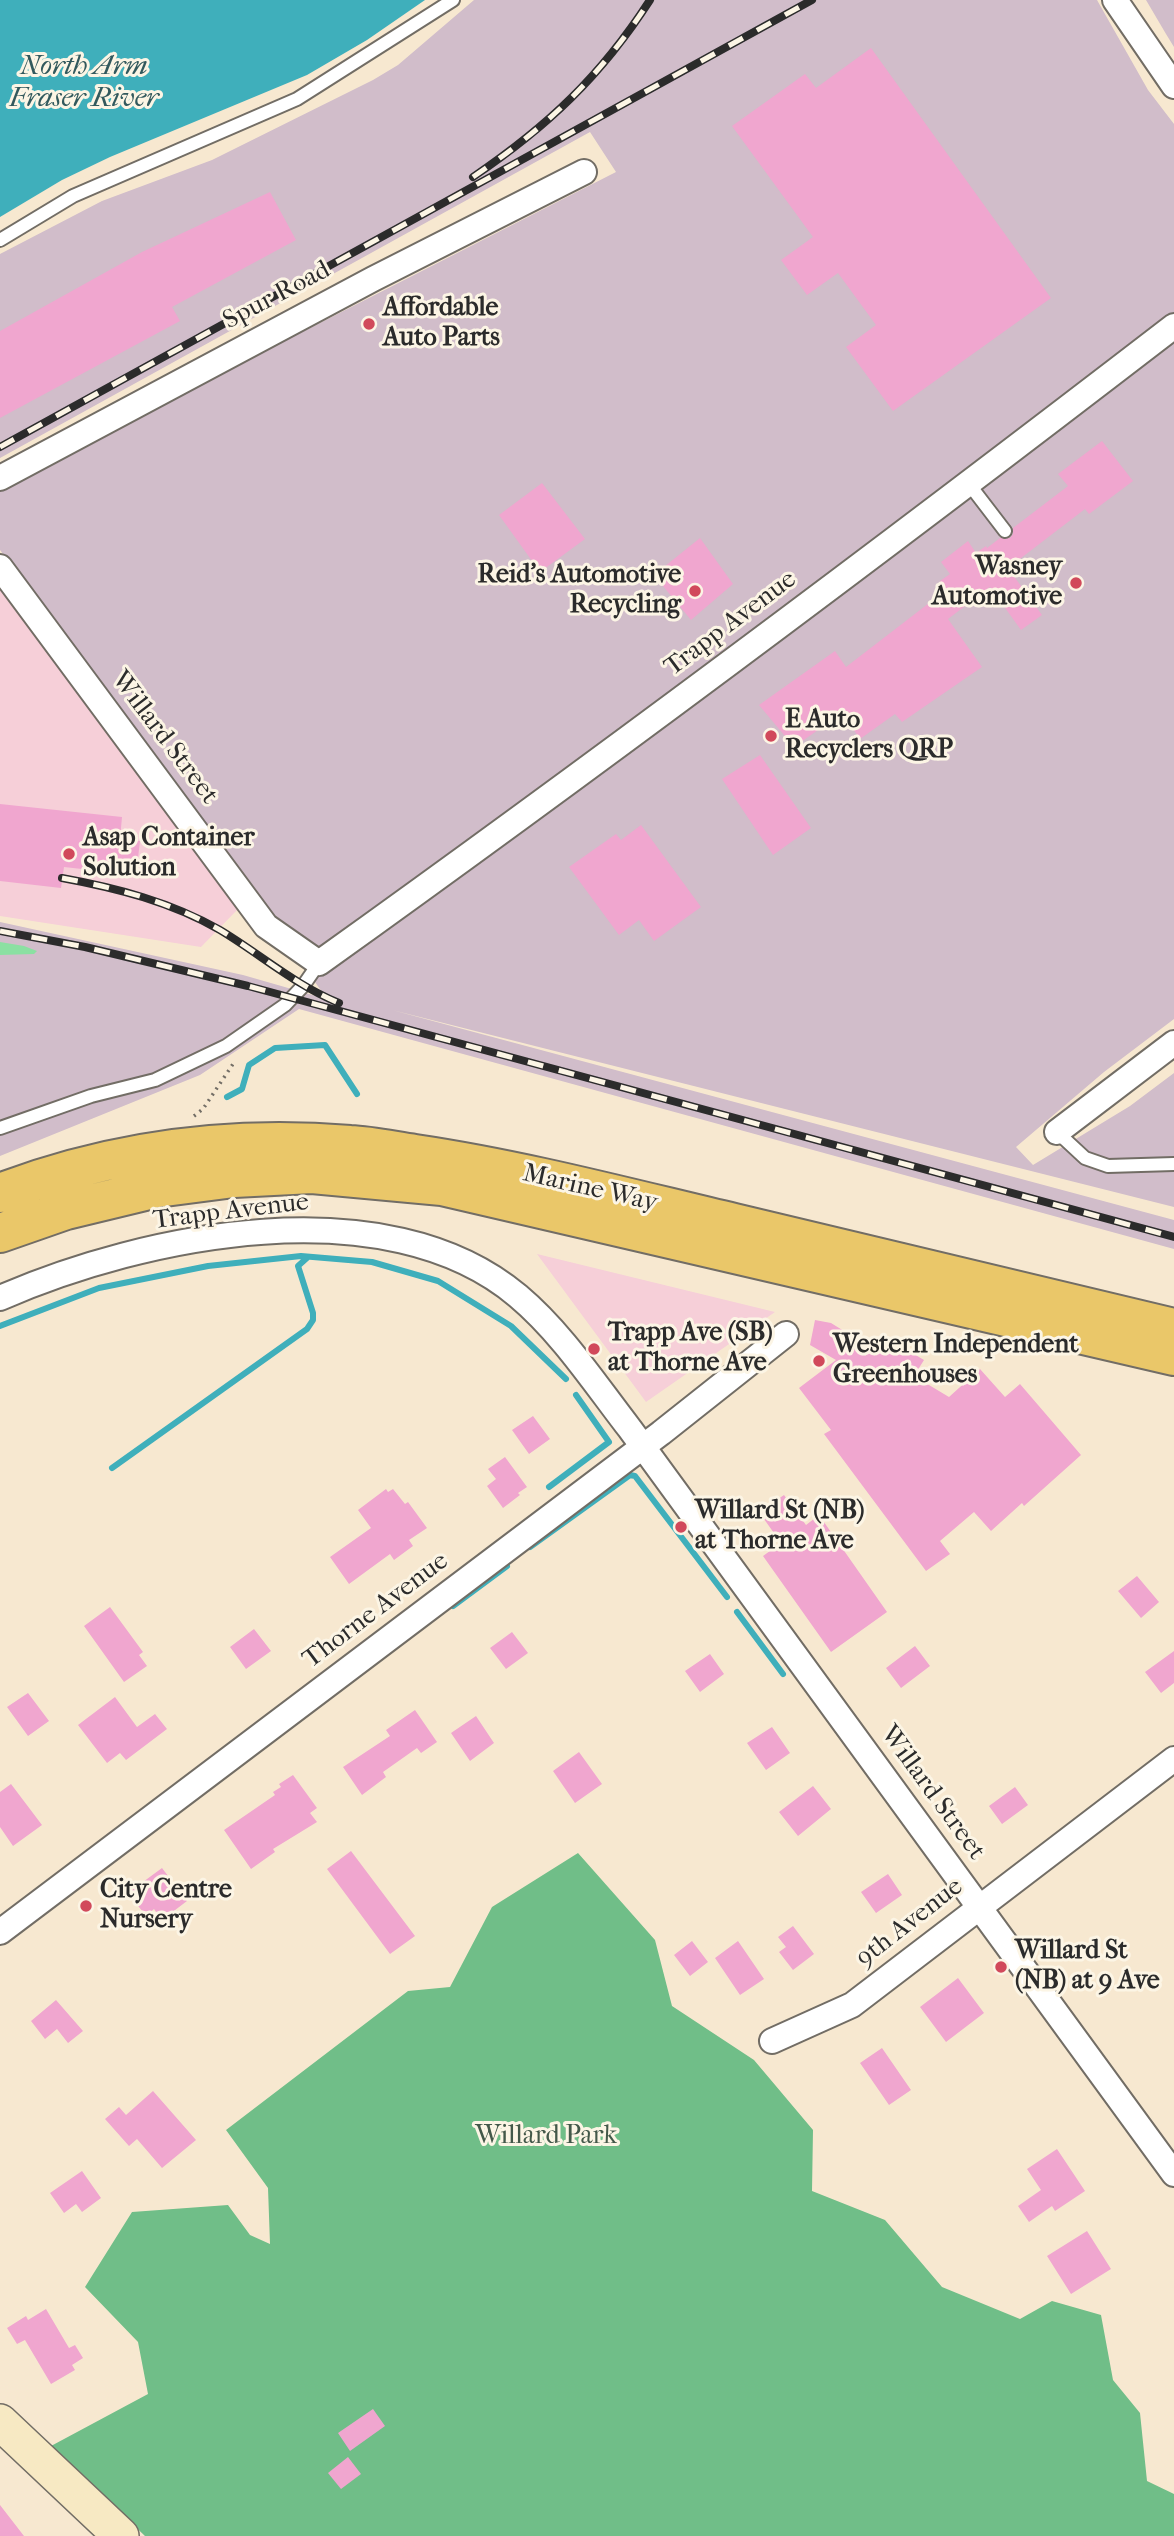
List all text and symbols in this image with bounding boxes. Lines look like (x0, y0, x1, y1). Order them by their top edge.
water label: North Arm Fraser River (10, 50, 158, 116)
street label: Spur Road (218, 255, 336, 337)
place label: Affordable Auto Parts (383, 293, 500, 354)
marker: Affordable Auto Parts (361, 316, 377, 332)
place label: Wasney Automotive (932, 552, 1062, 614)
place label: Reid's Automotive Recycling (477, 560, 681, 622)
street label: Trapp Avenue (659, 564, 803, 684)
marker: Wasney Automotive (1068, 575, 1084, 591)
marker: Reid's Automotive Recycling (687, 583, 703, 599)
street label: Willard Street (104, 665, 224, 811)
place label: E Auto Recyclers QRP (785, 705, 953, 766)
marker: E Auto Recyclers QRP (763, 728, 779, 744)
place label: Asap Container Solution (83, 823, 254, 884)
marker: Asap Container Solution (61, 846, 77, 862)
street label: Marine Way (520, 1158, 660, 1220)
street label: Trapp Avenue (151, 1187, 311, 1237)
place label: Trapp Ave (SB) at Thorne Ave (608, 1318, 773, 1380)
place label: Western Independent Greenhouses (833, 1330, 1078, 1392)
marker: Trapp Ave (SB) at Thorne Ave (586, 1341, 602, 1357)
marker: Western Independent Greenhouses (811, 1353, 827, 1369)
place label: Willard St (NB) at Thorne Ave (695, 1496, 864, 1558)
marker: Willard St (NB) at Thorne Ave (673, 1519, 689, 1535)
street label: Thorne Avenue (297, 1546, 455, 1676)
street label: Willard Street (873, 1720, 991, 1866)
street label: 9th Avenue (850, 1872, 970, 1974)
place label: City Centre Nursery (100, 1875, 232, 1937)
marker: City Centre Nursery (78, 1898, 94, 1914)
place label: Willard St (NB) at 9 Ave (1015, 1936, 1160, 1997)
marker: Willard St (NB) at 9 Ave (993, 1959, 1009, 1975)
park label: Willard Park (475, 2121, 617, 2153)

